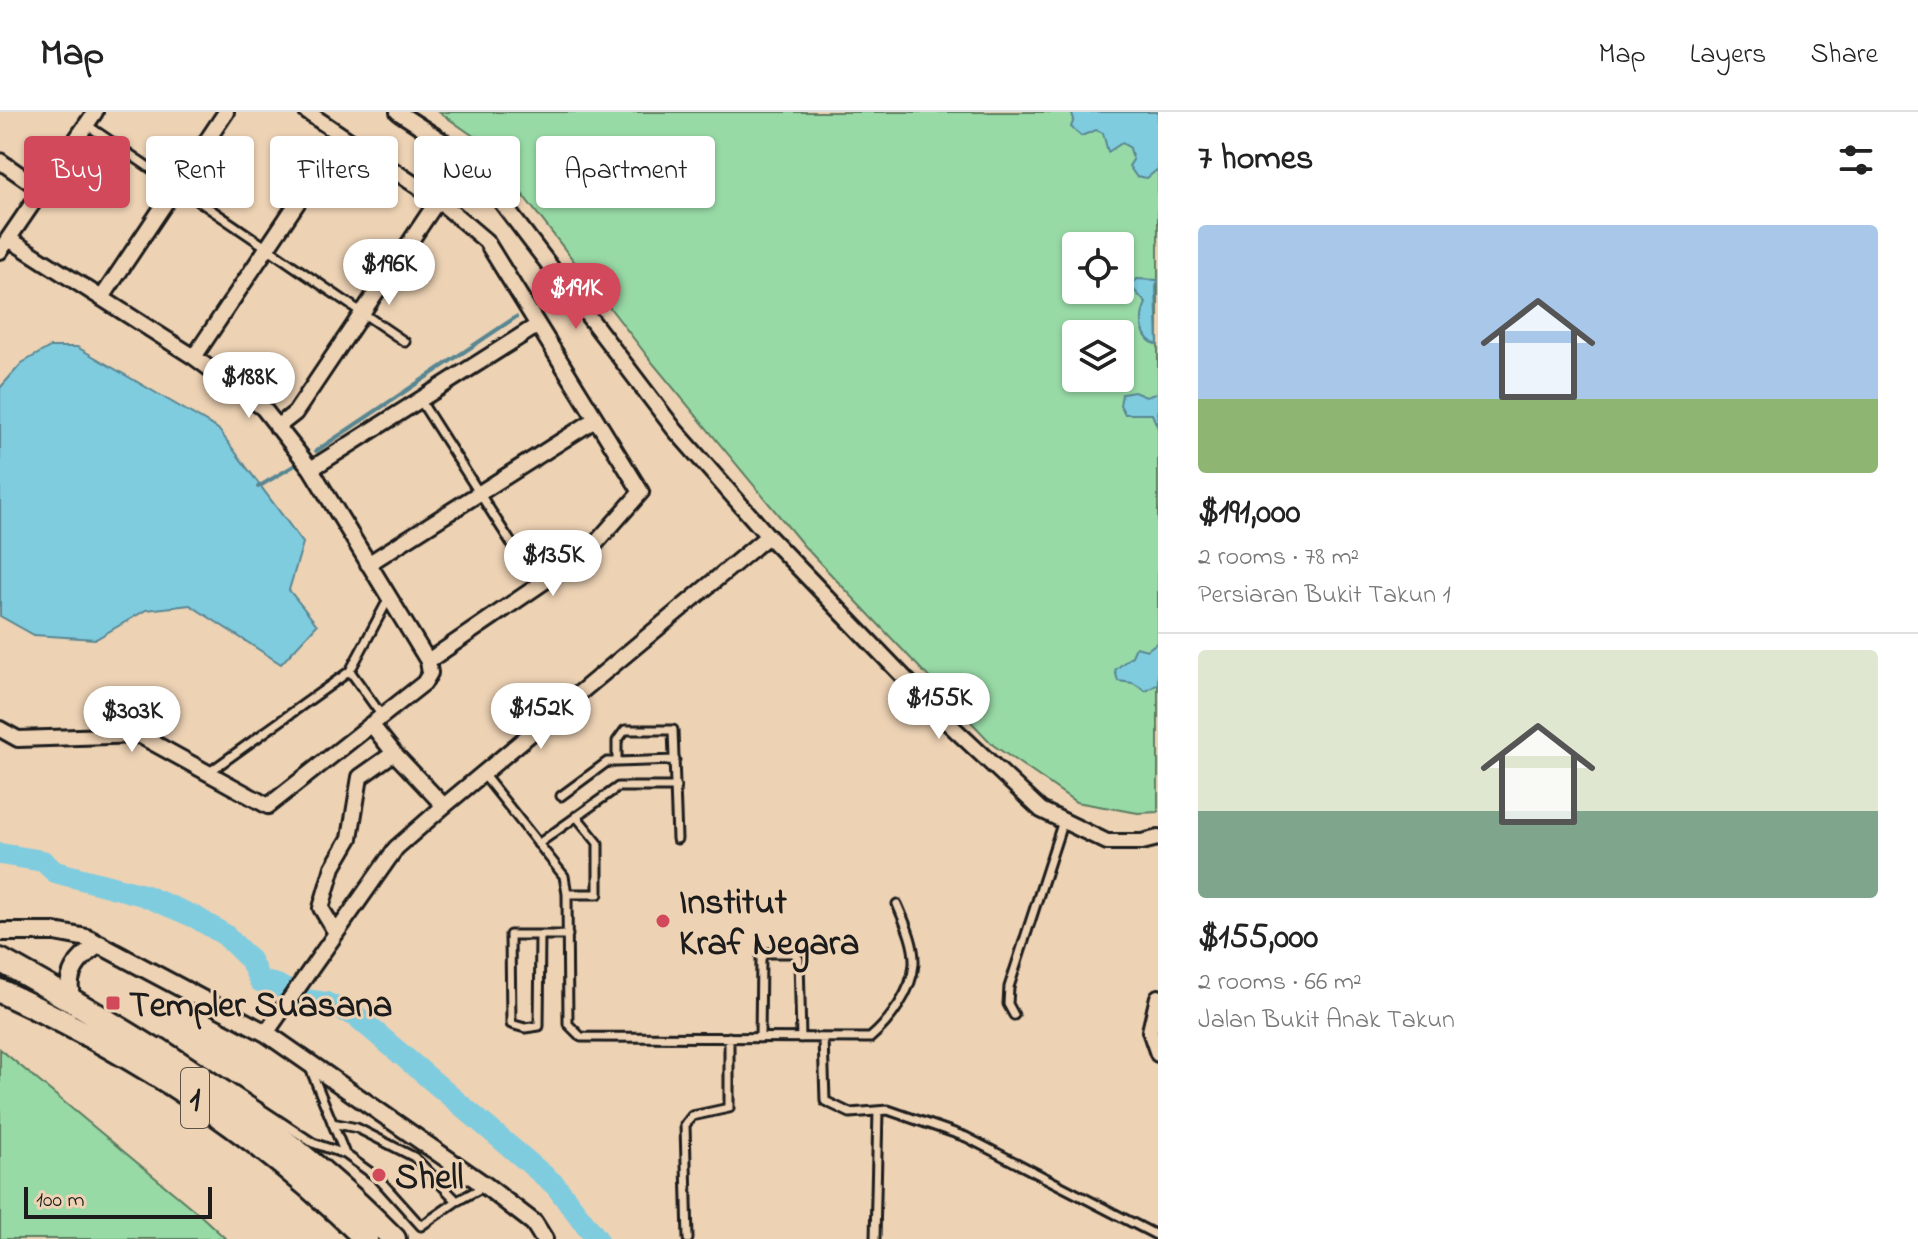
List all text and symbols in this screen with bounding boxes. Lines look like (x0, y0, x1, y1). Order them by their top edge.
text: Map (40, 27, 104, 83)
text: Map (1598, 35, 1646, 76)
text: Layers (1690, 35, 1766, 76)
text: Share (1810, 35, 1878, 76)
text: 7 homes (1198, 135, 1313, 185)
chip: Buy (24, 136, 130, 208)
chip: Rent (146, 136, 254, 208)
chip: Filters (270, 136, 398, 208)
chip: New (414, 136, 520, 208)
chip: Apartment (536, 136, 715, 208)
icon: filters (1834, 138, 1878, 182)
map controls (1062, 232, 1134, 392)
button: locate (1062, 232, 1134, 304)
pin: $196K (333, 239, 445, 307)
text: $196K (361, 246, 417, 284)
pin: $191K (520, 263, 632, 331)
text: $191K (550, 270, 602, 308)
icon: home (1466, 277, 1610, 421)
button: layers (1062, 320, 1134, 392)
pin: $188K (193, 352, 305, 420)
text: $188K (221, 359, 277, 397)
text: $191,000 (1198, 489, 1300, 539)
pin: $135K (497, 530, 609, 598)
text: $135K (522, 537, 584, 575)
text: 2 rooms · 78 m² (1198, 539, 1359, 577)
text: Persiaran Bukit Takun 1 (1198, 577, 1451, 615)
pin: $155K (883, 673, 995, 741)
text: $155K (906, 680, 972, 718)
pin: $152K (485, 683, 597, 751)
pin: $303K (76, 686, 188, 754)
text: $152K (509, 690, 573, 728)
text: $303K (101, 693, 163, 731)
icon: home (1466, 702, 1610, 846)
place label: Institut Kraf Negara (679, 878, 859, 973)
marker: Institut Kraf Negara (654, 912, 672, 930)
text: $155,000 (1198, 914, 1318, 964)
text: 2 rooms · 66 m² (1198, 964, 1362, 1002)
place label: Templer Suasana (129, 981, 393, 1034)
marker: Templer Suasana (104, 994, 122, 1012)
text: Jalan Bukit Anak Takun (1198, 1002, 1455, 1040)
road number: 1 (181, 1068, 209, 1128)
place label: Shell (395, 1153, 463, 1206)
marker: Shell (370, 1166, 388, 1184)
scale bar (24, 1183, 212, 1219)
text: 100 m (36, 1185, 85, 1217)

